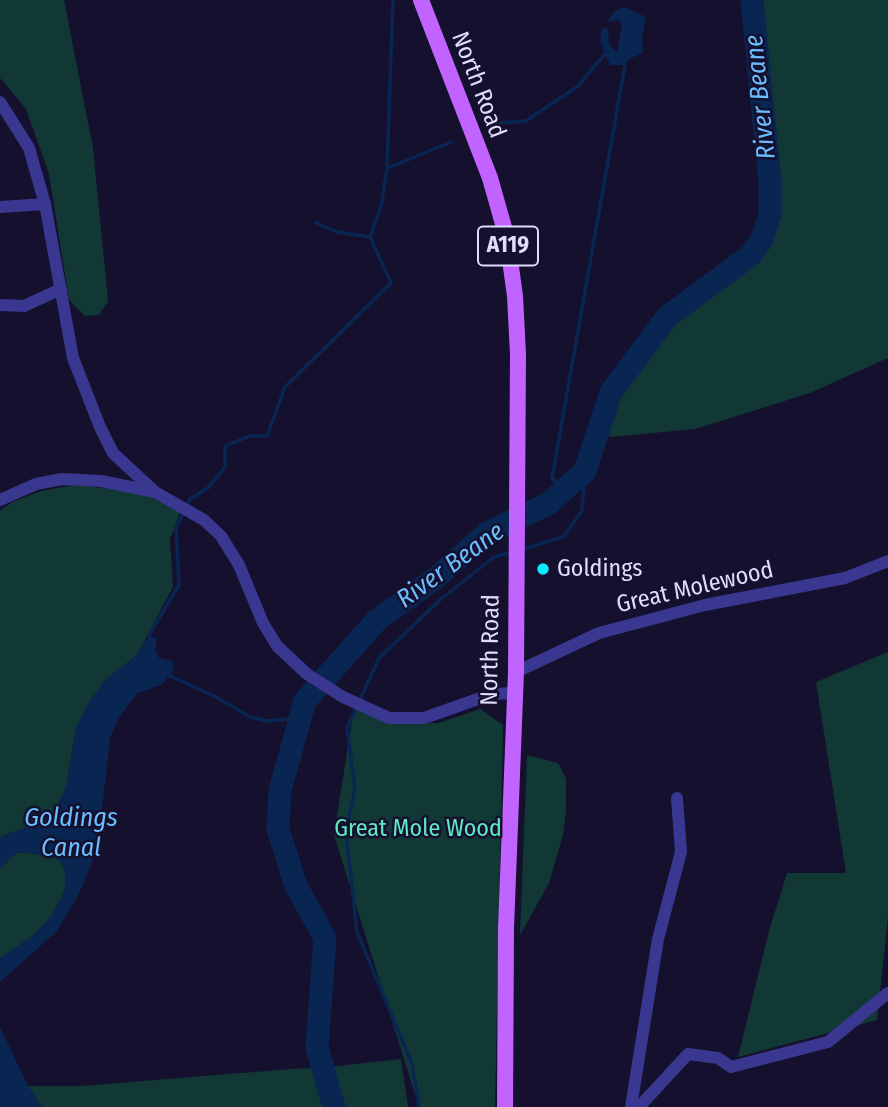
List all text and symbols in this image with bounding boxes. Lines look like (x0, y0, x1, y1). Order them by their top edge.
street label: North Road (445, 28, 511, 142)
water label: River Beane (739, 33, 783, 161)
road number: A119 (478, 227, 538, 266)
water label: River Beane (391, 517, 511, 615)
place label: Goldings (557, 555, 643, 583)
street label: Great Molewood (614, 556, 776, 620)
marker: Goldings (535, 561, 551, 577)
street label: North Road (476, 594, 506, 706)
water label: Goldings Canal (24, 803, 118, 864)
park label: Great Mole Wood (334, 815, 502, 843)

